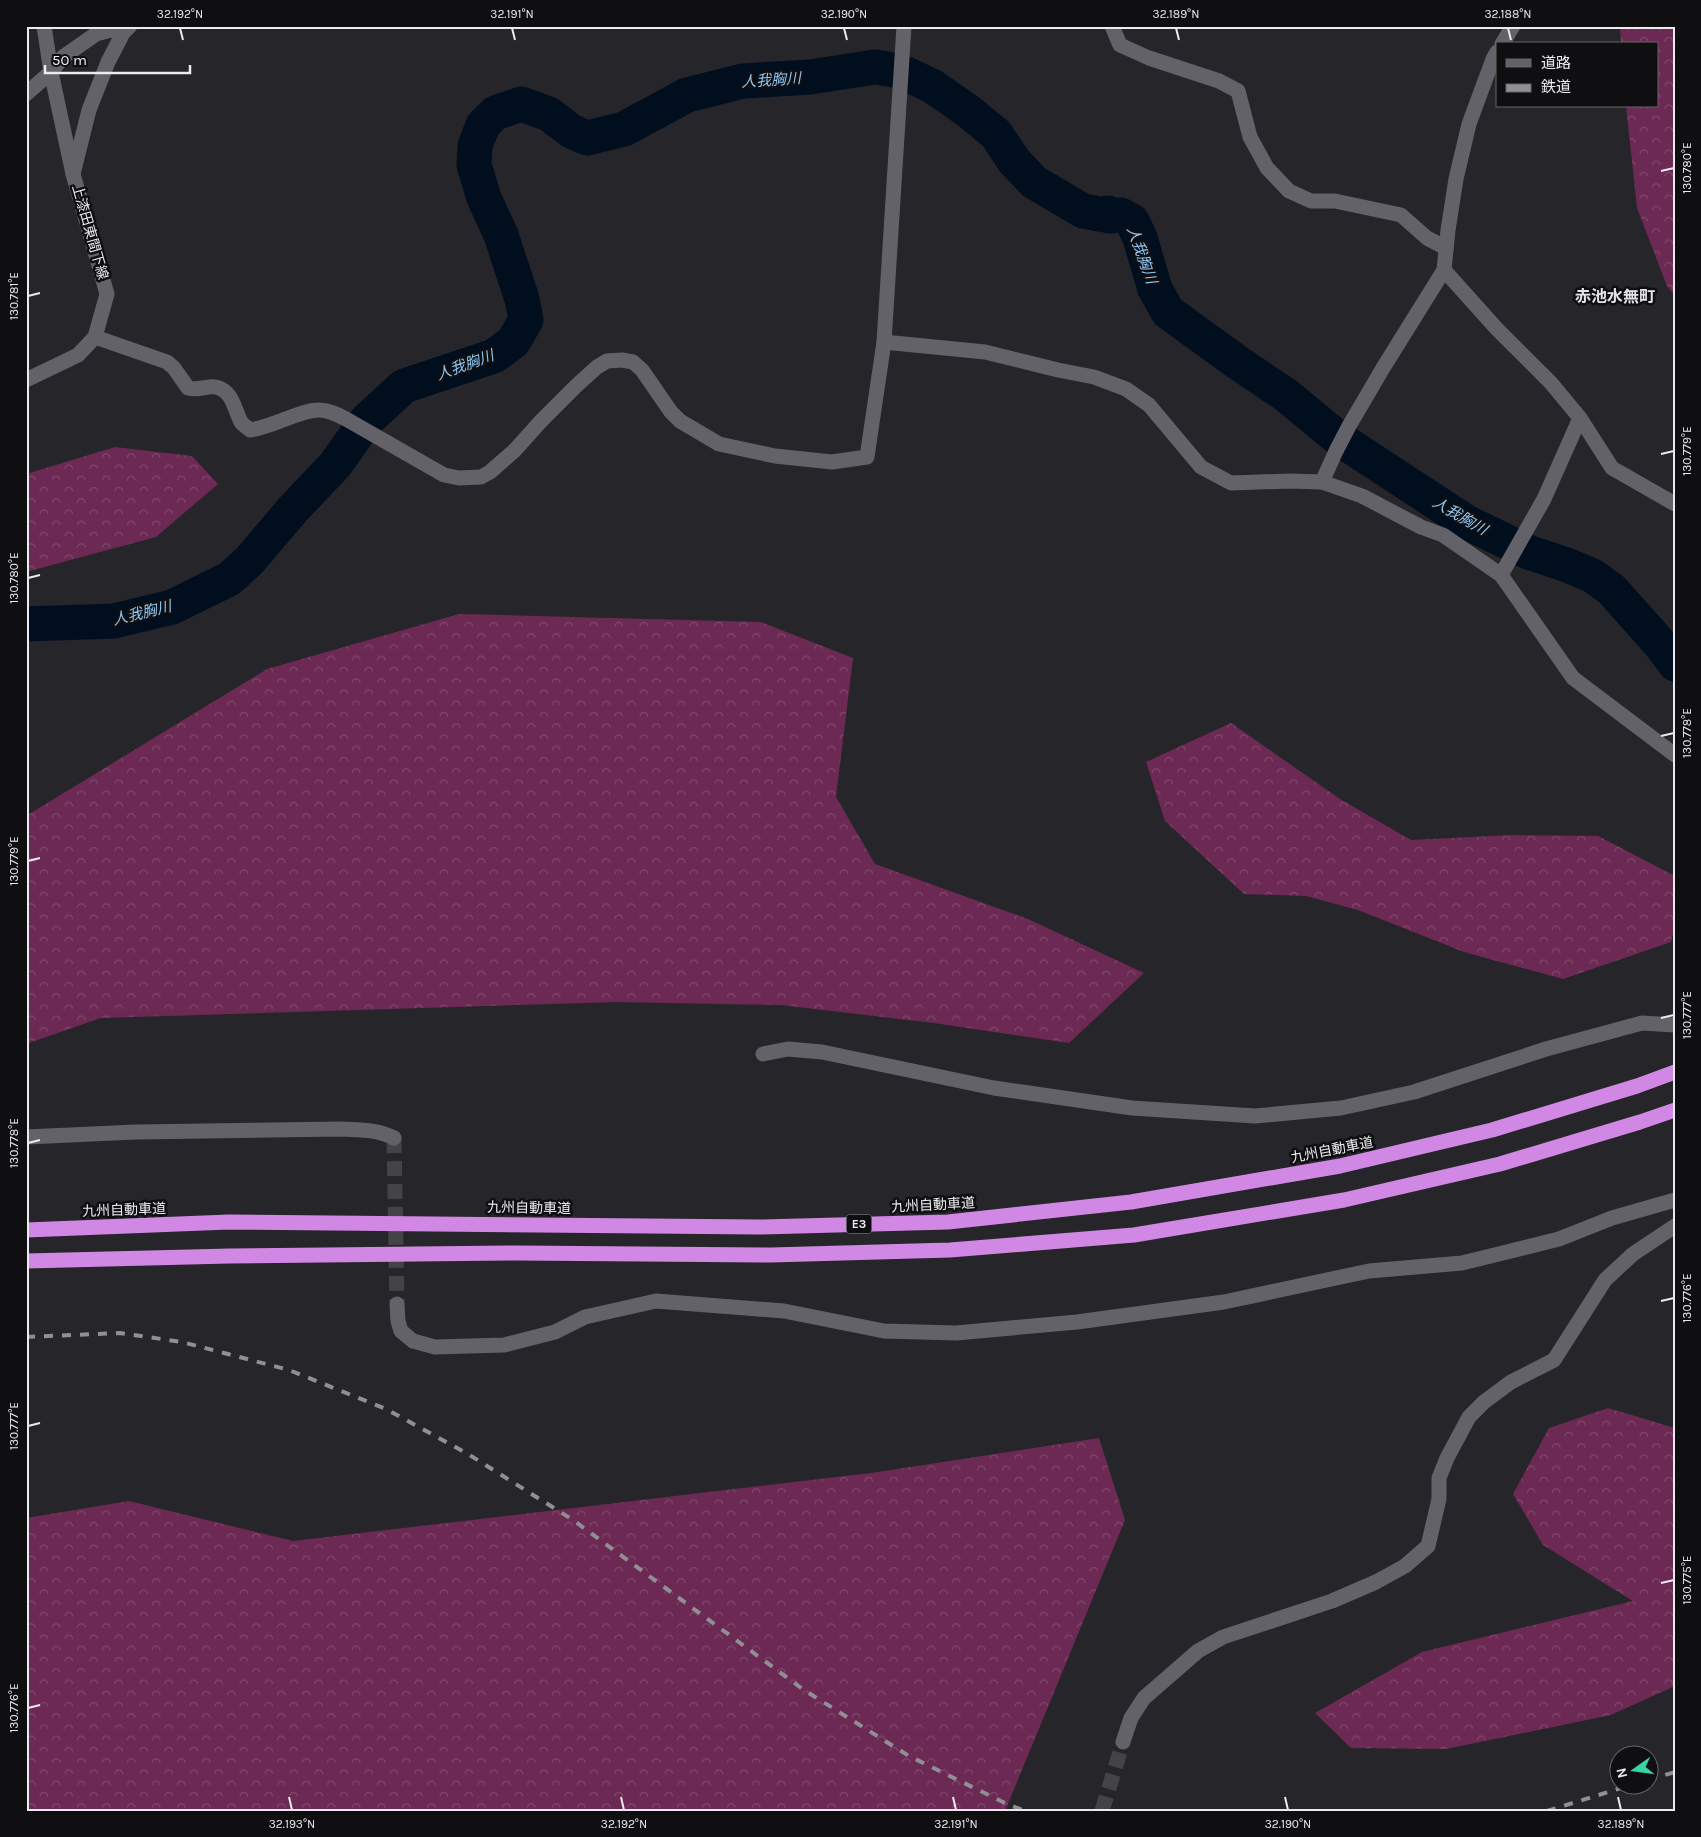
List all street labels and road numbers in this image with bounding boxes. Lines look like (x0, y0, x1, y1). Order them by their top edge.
street label: 上漆田東間下線 (68, 183, 112, 281)
street label: 九州自動車道 (1289, 1134, 1375, 1166)
street label: 九州自動車道 (891, 1194, 975, 1216)
street label: 九州自動車道 (487, 1199, 571, 1217)
street label: 九州自動車道 (82, 1200, 166, 1220)
road number: E3 (846, 1214, 872, 1234)

